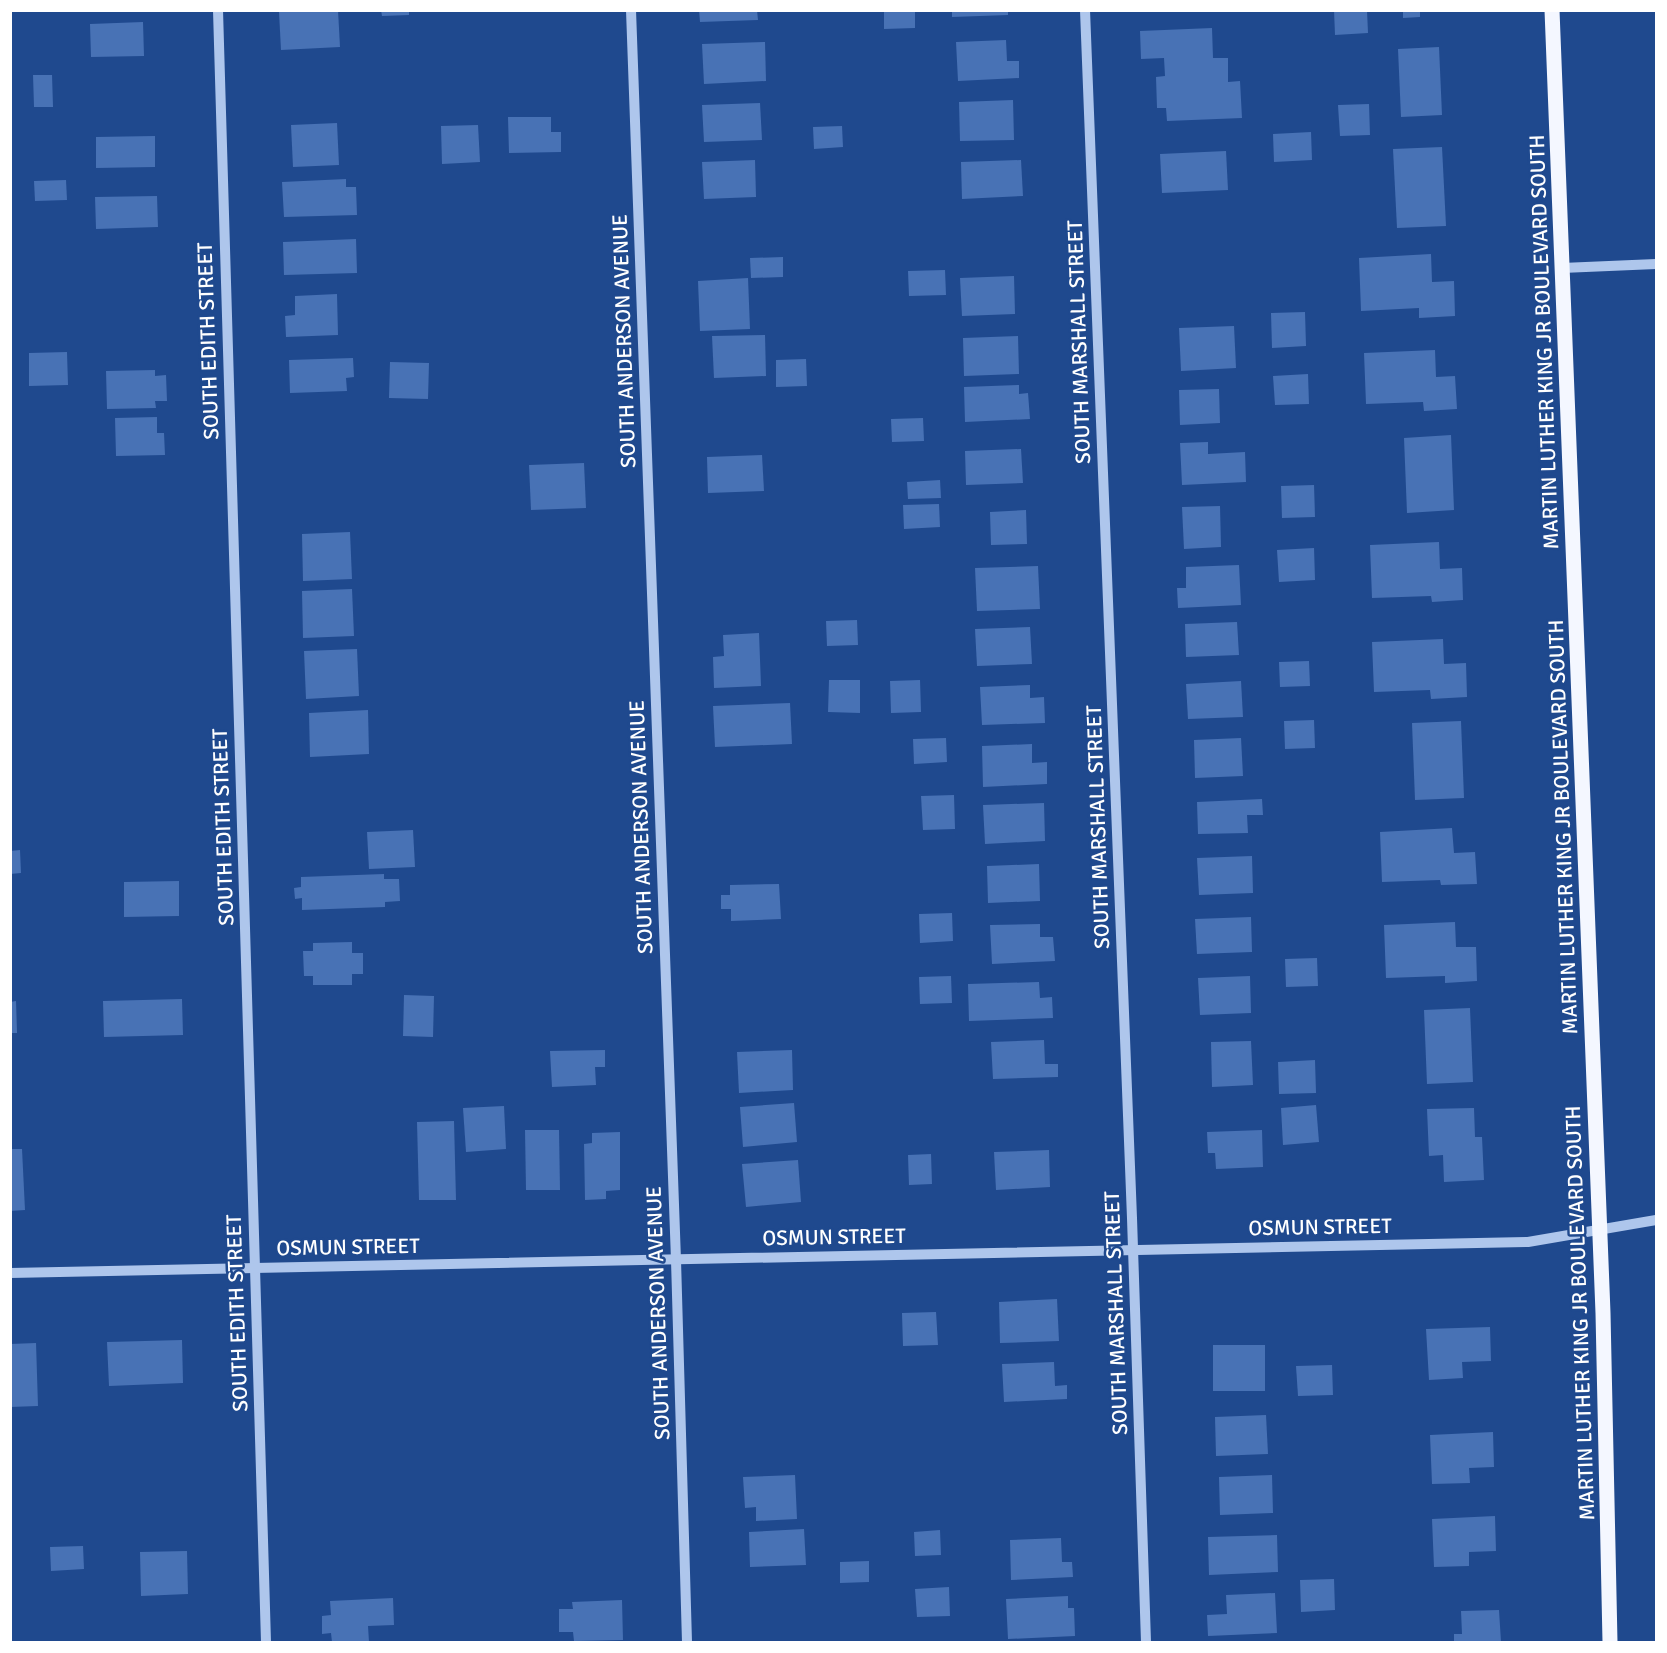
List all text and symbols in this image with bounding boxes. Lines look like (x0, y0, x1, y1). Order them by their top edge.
street label: MARTIN LUTHER KING JR BOULEVARD SOUTH (1524, 134, 1564, 550)
street label: SOUTH ANDERSON AVENUE (607, 214, 641, 468)
street label: SOUTH MARSHALL STREET (1062, 219, 1096, 464)
street label: SOUTH EDITH STREET (192, 241, 224, 440)
street label: MARTIN LUTHER KING JR BOULEVARD SOUTH (1543, 619, 1583, 1035)
street label: SOUTH ANDERSON AVENUE (624, 700, 658, 954)
street label: SOUTH MARSHALL STREET (1081, 704, 1115, 949)
street label: SOUTH EDITH STREET (207, 727, 239, 926)
street label: MARTIN LUTHER KING JR BOULEVARD SOUTH (1560, 1105, 1600, 1521)
street label: SOUTH ANDERSON AVENUE (641, 1186, 675, 1440)
street label: SOUTH MARSHALL STREET (1099, 1190, 1133, 1435)
street label: SOUTH EDITH STREET (221, 1213, 253, 1412)
street label: OSMUN STREET (1248, 1213, 1392, 1241)
street label: OSMUN STREET (762, 1223, 906, 1251)
street label: OSMUN STREET (276, 1233, 420, 1261)

